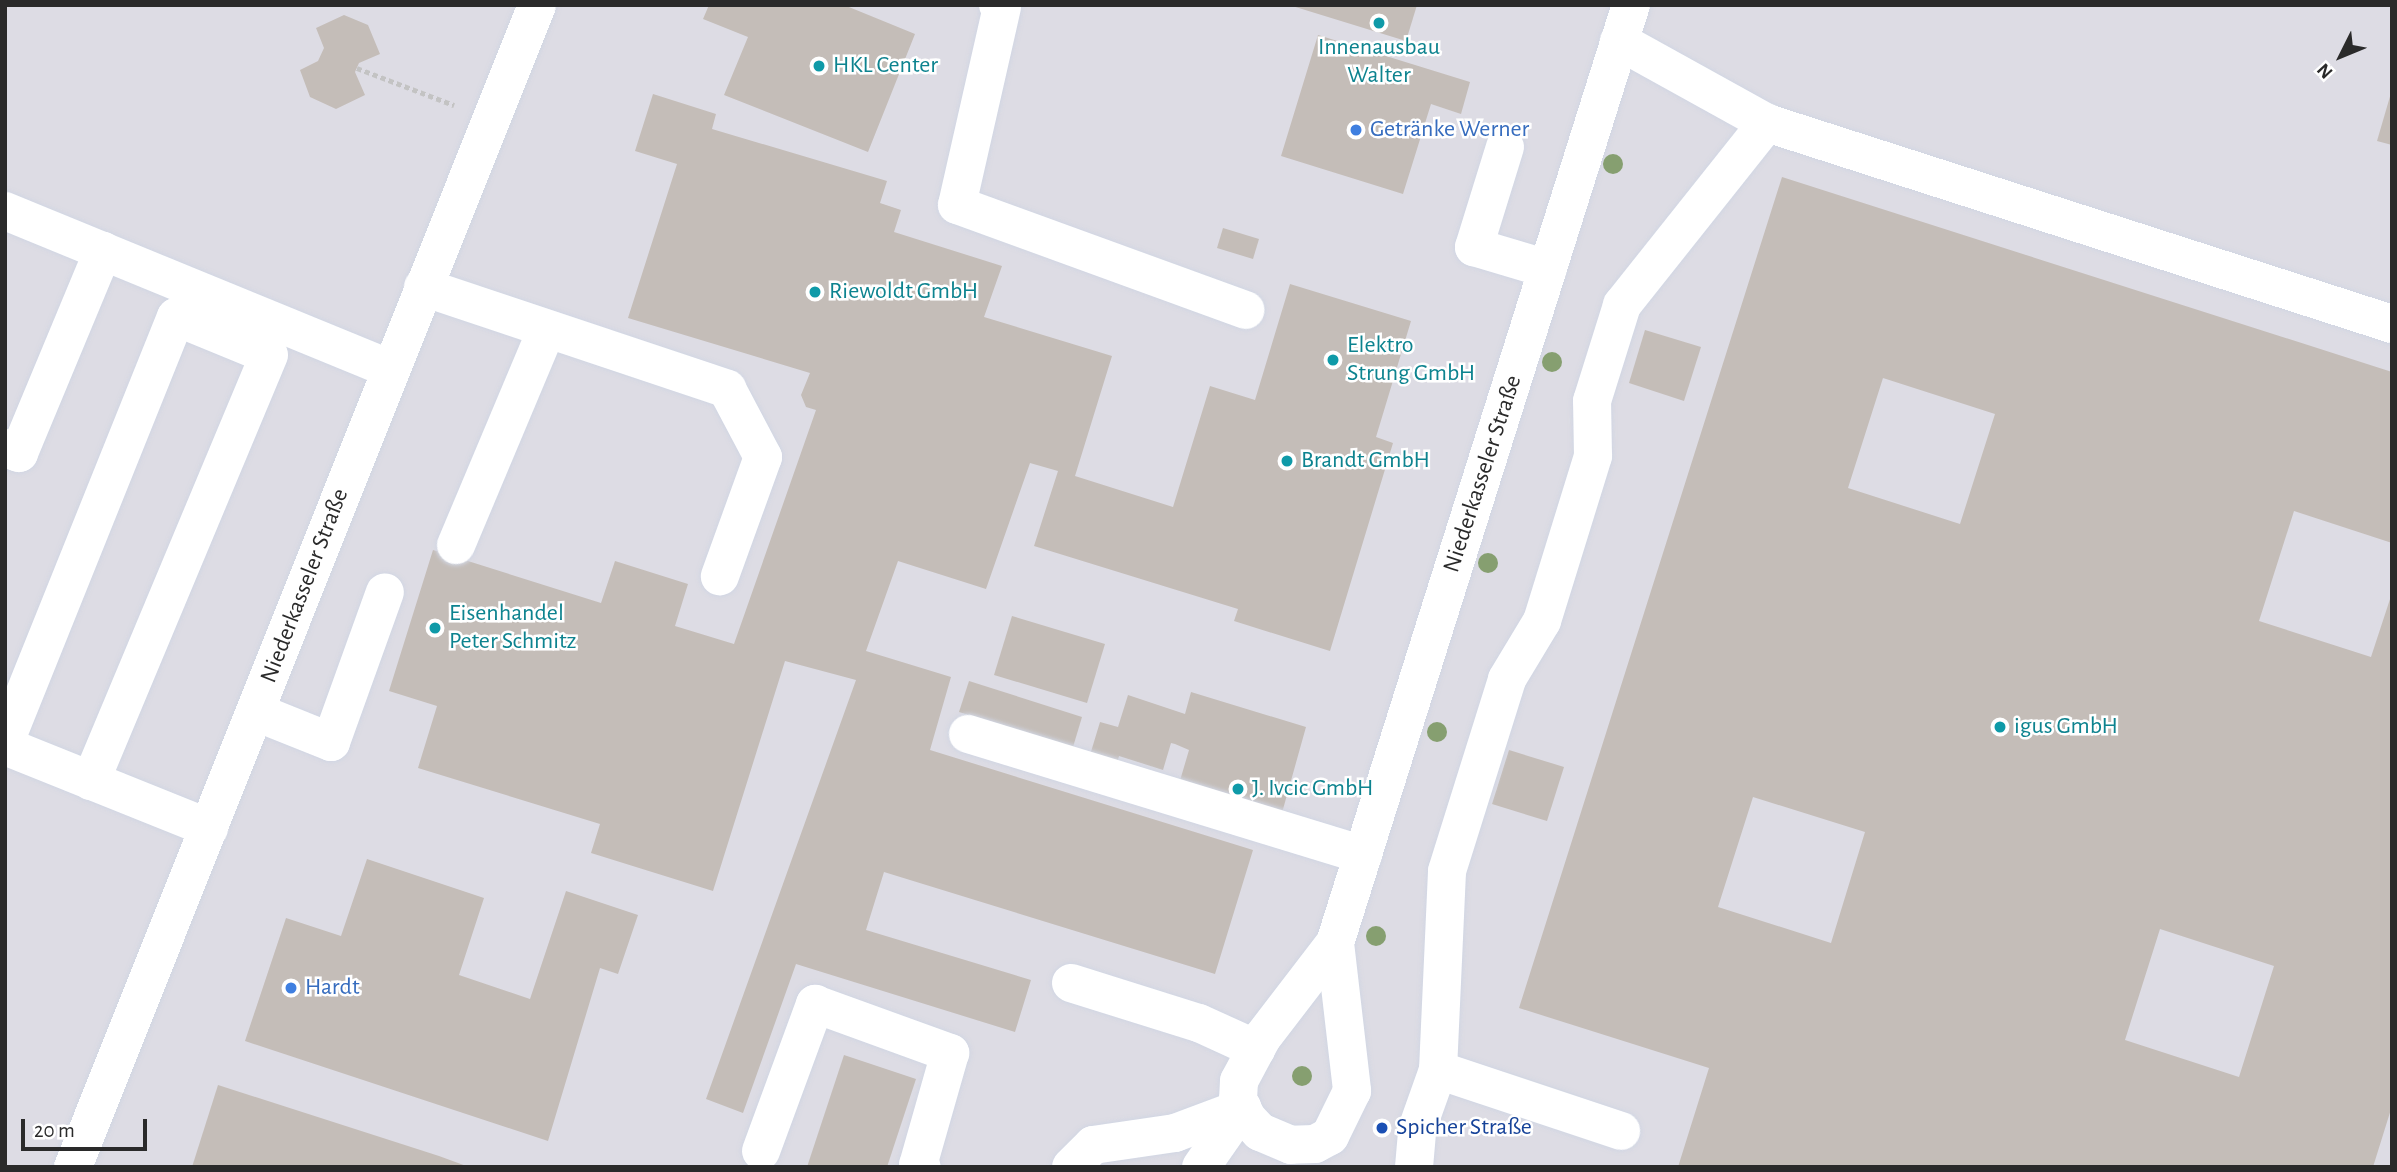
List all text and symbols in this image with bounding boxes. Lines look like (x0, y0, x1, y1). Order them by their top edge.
marker: Innenausbau Walter (1371, 15, 1387, 31)
north arrow (2306, 21, 2376, 91)
place label: Innenausbau Walter (1318, 34, 1440, 90)
place label: HKL Center (833, 52, 938, 80)
marker: HKL Center (811, 58, 827, 74)
text: N (2314, 59, 2337, 82)
place label: Getränke Werner (1370, 116, 1529, 144)
marker: Getränke Werner (1348, 122, 1364, 138)
place label: Riewoldt GmbH (829, 278, 978, 306)
marker: Riewoldt GmbH (807, 284, 823, 300)
place label: Elektro Strung GmbH (1347, 332, 1475, 388)
marker: Elektro Strung GmbH (1325, 352, 1341, 368)
street label: Niederkasseler Straße (1438, 372, 1528, 576)
place label: Brandt GmbH (1301, 447, 1430, 475)
marker: Brandt GmbH (1279, 453, 1295, 469)
street label: Niederkasseler Straße (255, 485, 355, 687)
place label: Eisenhandel Peter Schmitz (449, 600, 577, 656)
marker: Eisenhandel Peter Schmitz (427, 620, 443, 636)
place label: igus GmbH (2014, 713, 2118, 741)
marker: igus GmbH (1992, 719, 2008, 735)
place label: J. Ivcic GmbH (1252, 775, 1373, 803)
marker: J. Ivcic GmbH (1230, 781, 1246, 797)
place label: Hardt (305, 974, 360, 1002)
marker: Hardt (283, 980, 299, 996)
scale bar (24, 1106, 150, 1150)
place label: Spicher Straße (1396, 1114, 1532, 1142)
text: 20 m (34, 1120, 75, 1141)
marker: Spicher Straße (1374, 1120, 1390, 1136)

